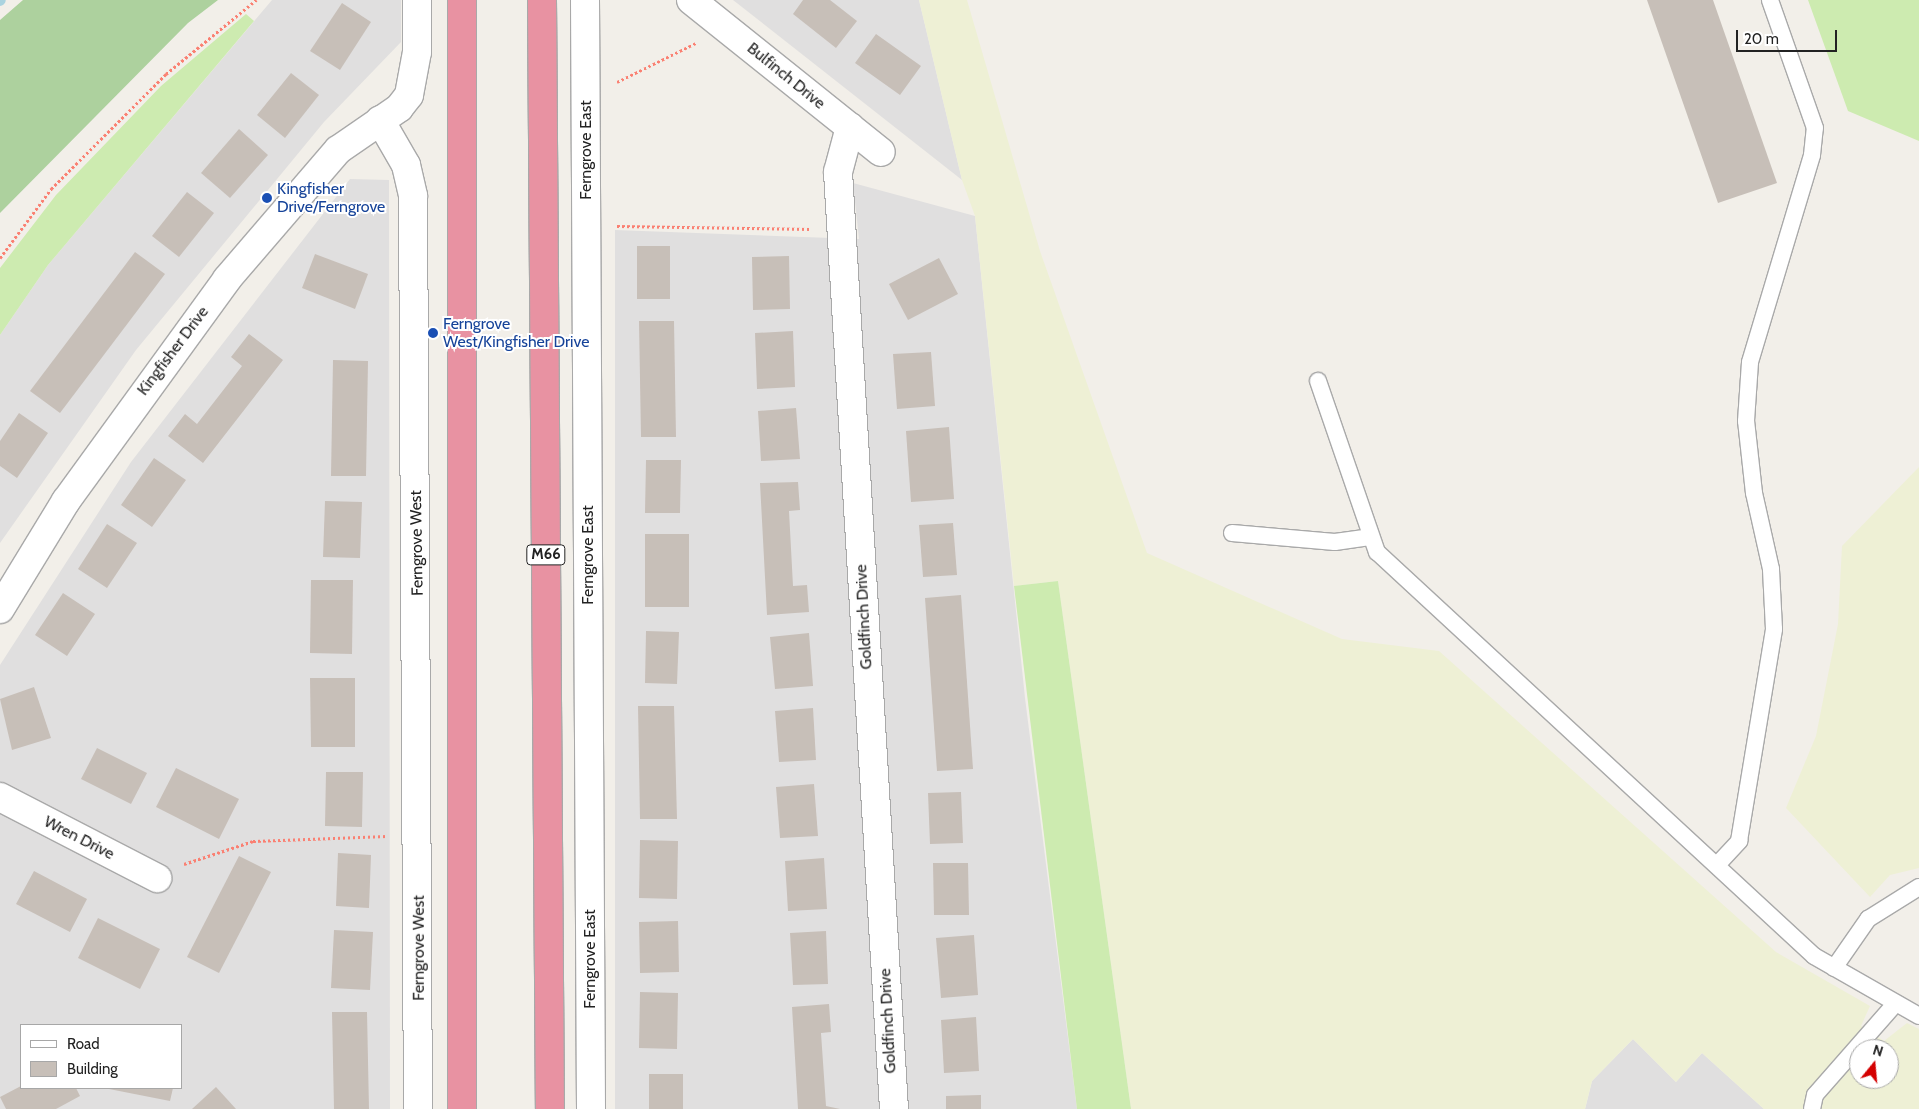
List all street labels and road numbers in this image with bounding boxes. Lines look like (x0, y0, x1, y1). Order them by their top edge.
street label: Bulfinch Drive (743, 39, 829, 113)
street label: Ferngrove East (576, 100, 596, 200)
street label: Kingfisher Drive (133, 303, 213, 399)
street label: Ferngrove West (406, 490, 428, 596)
street label: Ferngrove East (578, 505, 598, 605)
road number: M66 (526, 542, 566, 568)
street label: Goldfinch Drive (852, 564, 876, 670)
street label: Wren Drive (41, 812, 117, 864)
street label: Ferngrove West (409, 895, 429, 1001)
street label: Ferngrove East (580, 909, 600, 1009)
street label: Goldfinch Drive (876, 968, 900, 1074)

